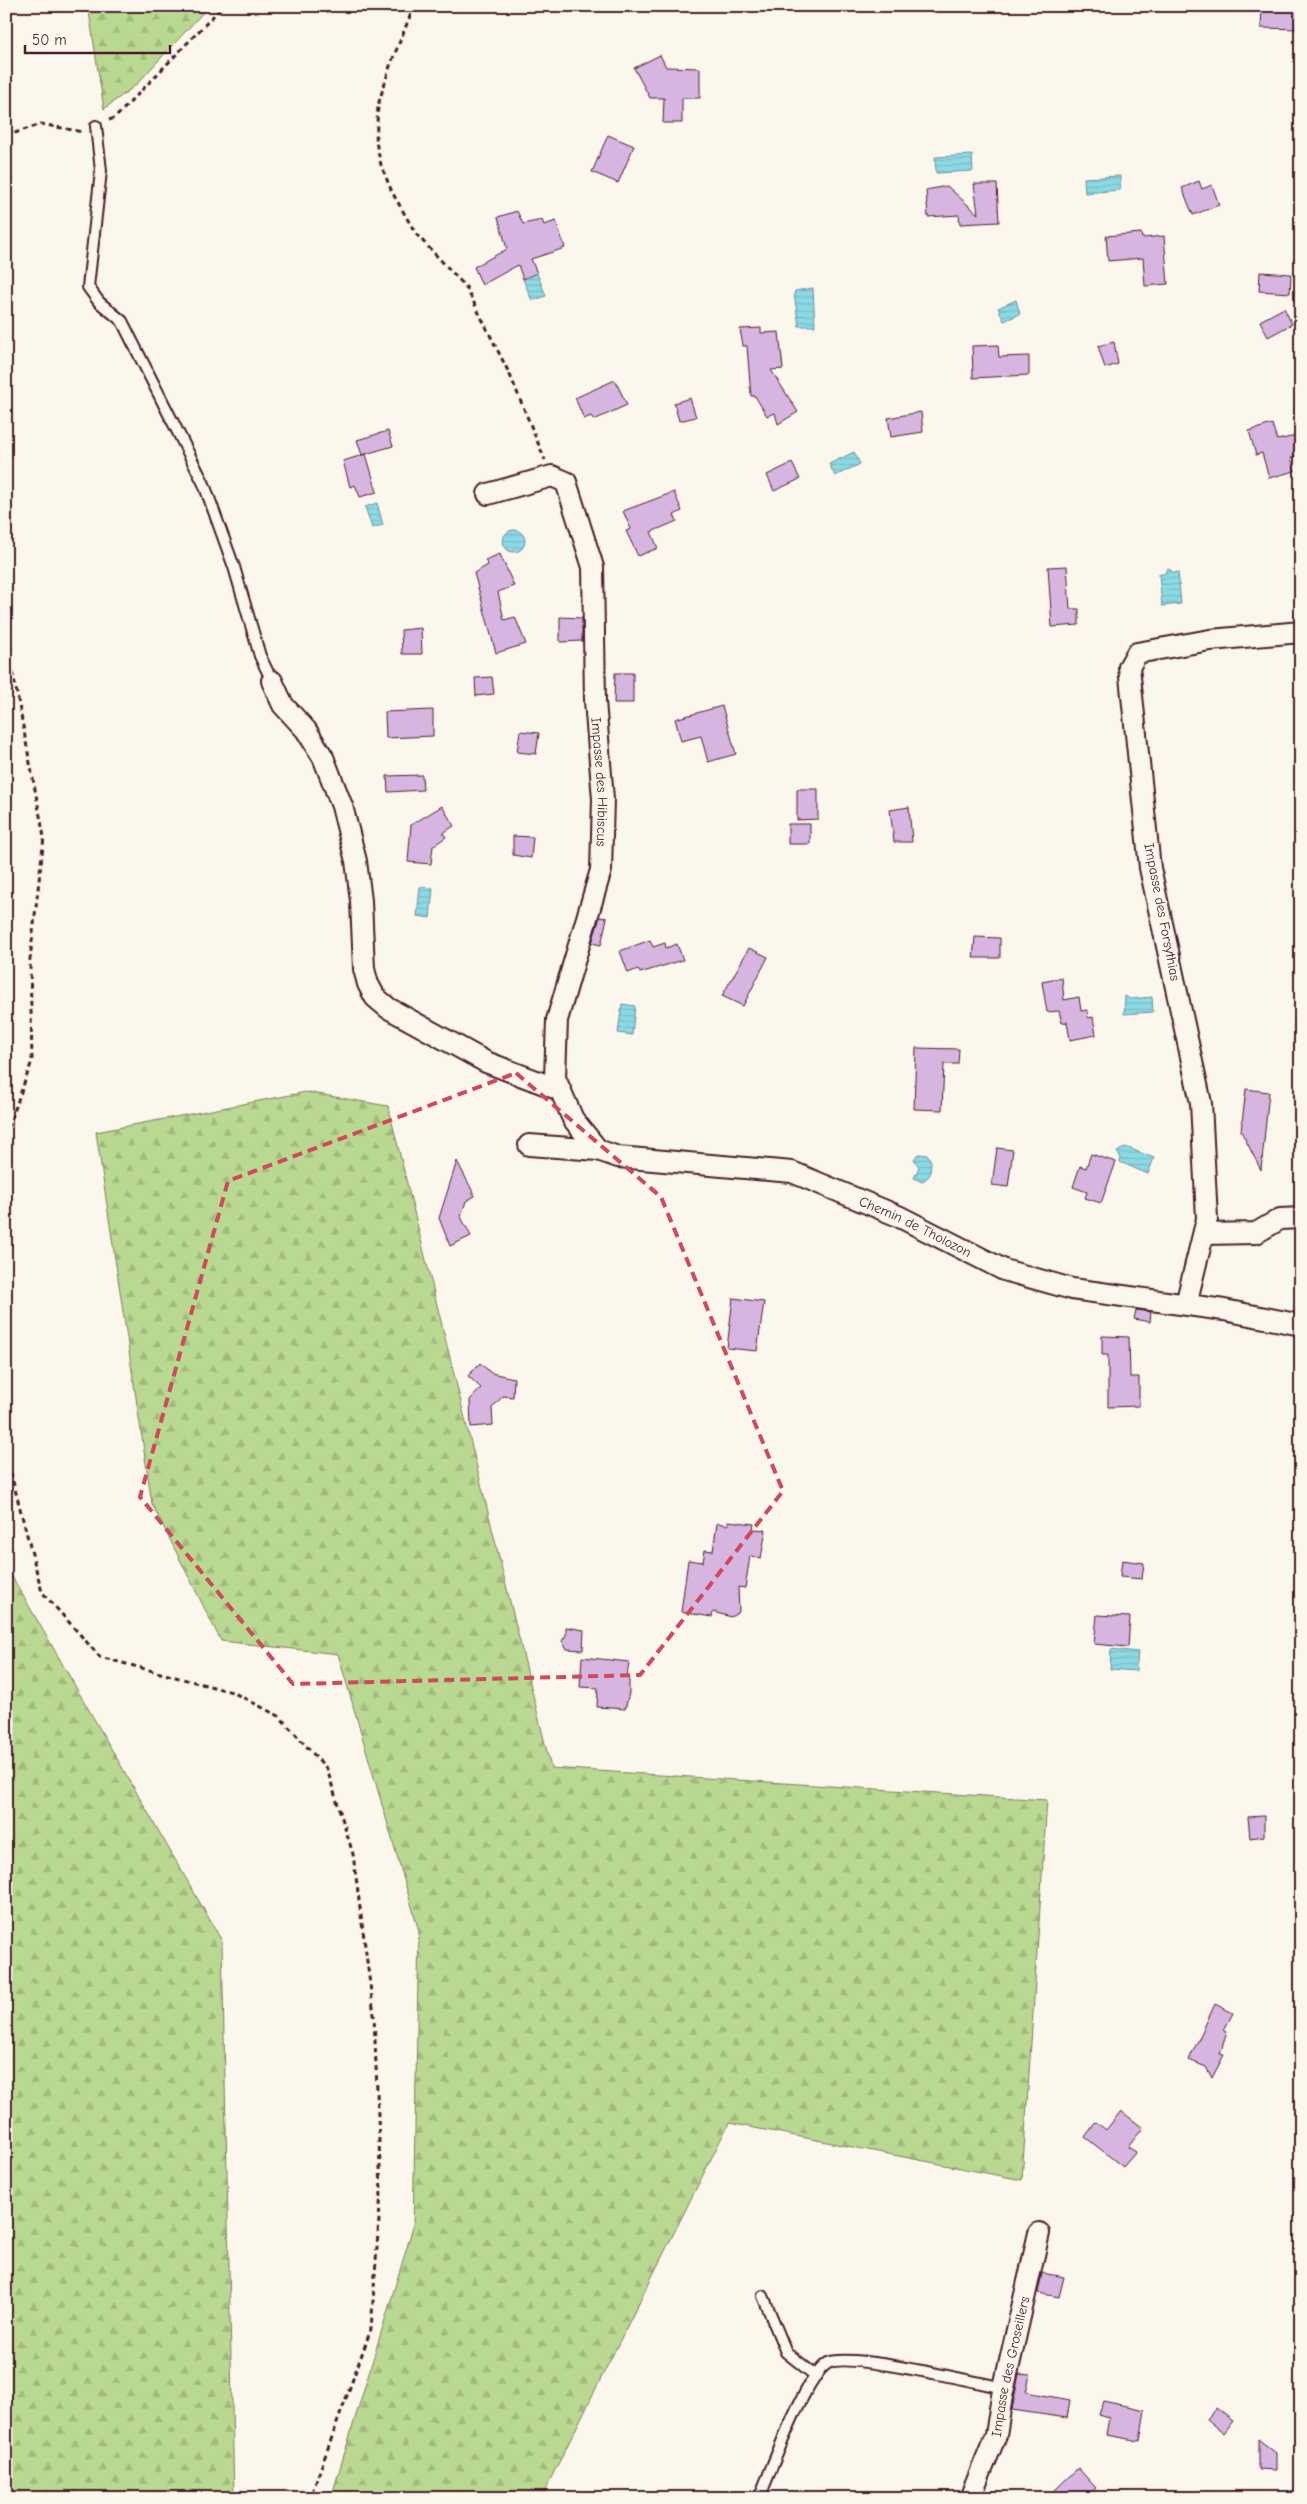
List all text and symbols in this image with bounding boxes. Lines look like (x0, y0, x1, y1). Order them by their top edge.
scale bar (25, 22, 170, 54)
text: 50 m (32, 31, 67, 49)
street label: Impasse des Hibiscus (588, 717, 612, 847)
street label: Impasse des Forsythias (1140, 842, 1184, 983)
street label: Chemin de Tholozon (857, 1192, 975, 1261)
street label: Impasse des Groseillers (987, 2294, 1033, 2438)

